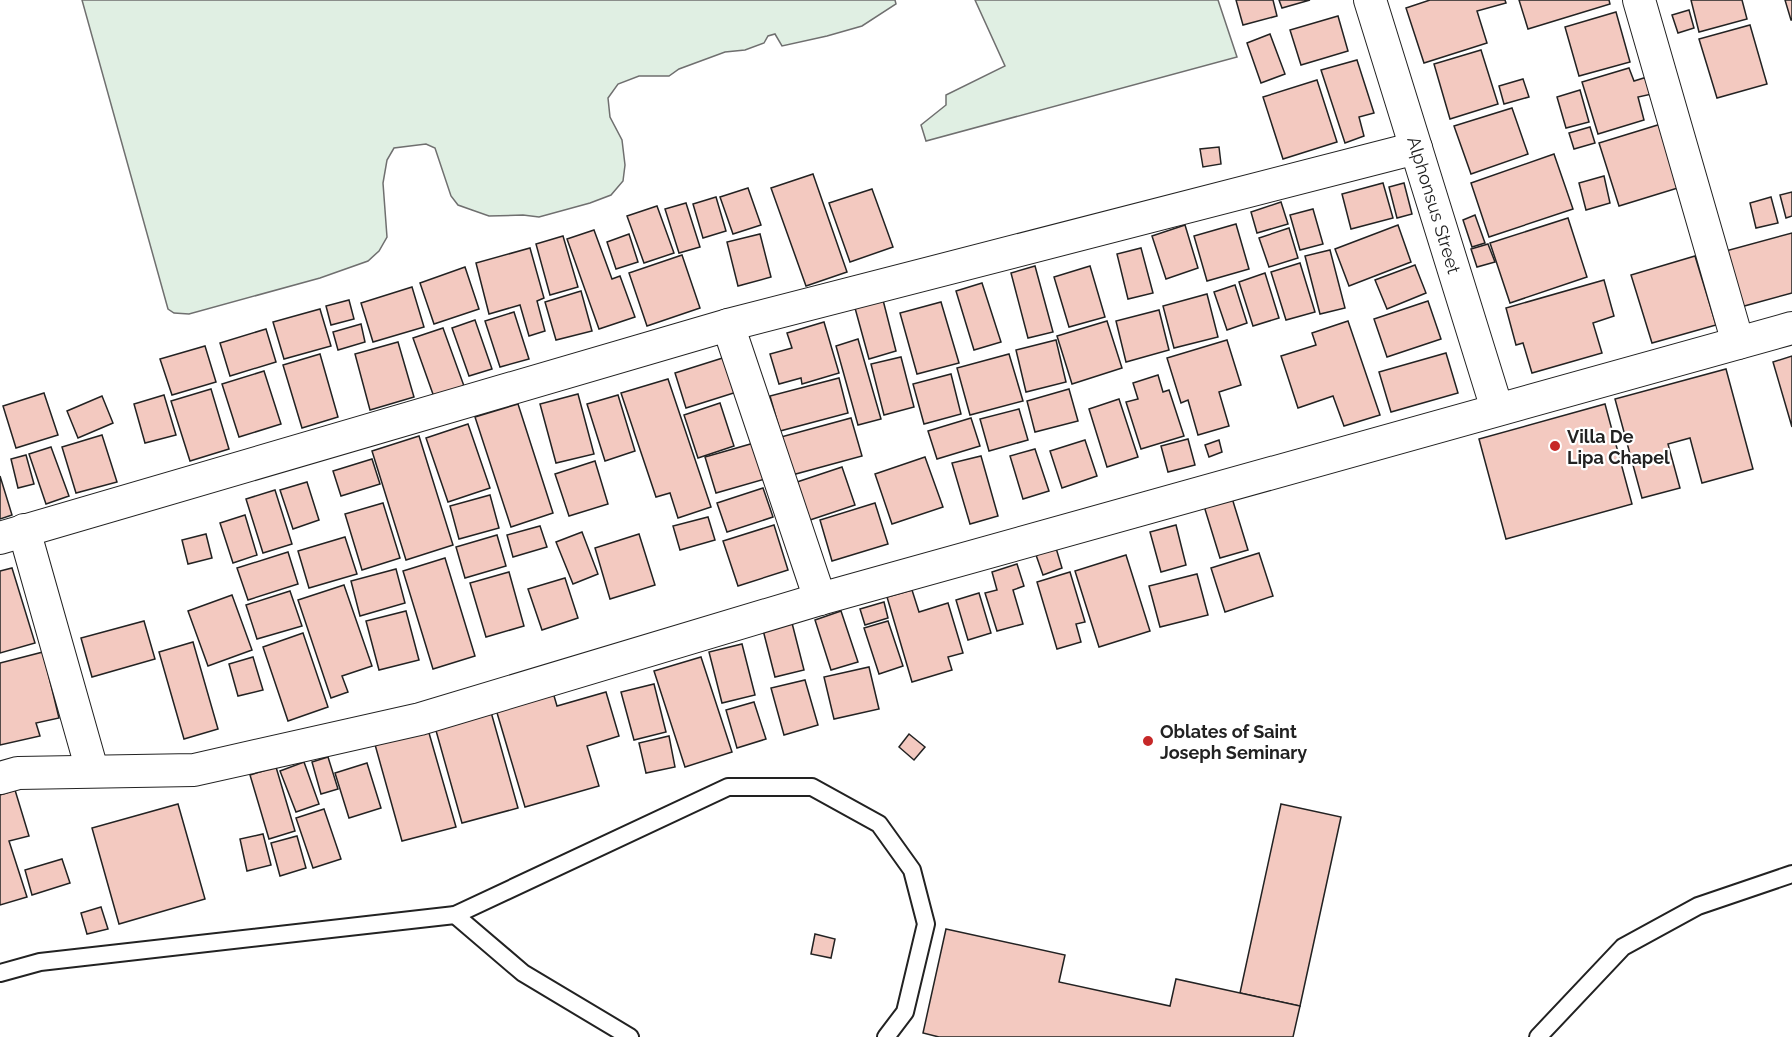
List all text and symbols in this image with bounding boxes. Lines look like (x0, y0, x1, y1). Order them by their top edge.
street label: Alphonsus Street (1403, 134, 1465, 276)
place label: Villa De Lipa Chapel (1567, 426, 1670, 468)
marker: Villa De Lipa Chapel (1548, 439, 1562, 453)
place label: Oblates of Saint Joseph Seminary (1160, 721, 1307, 763)
marker: Oblates of Saint Joseph Seminary (1141, 734, 1155, 748)

